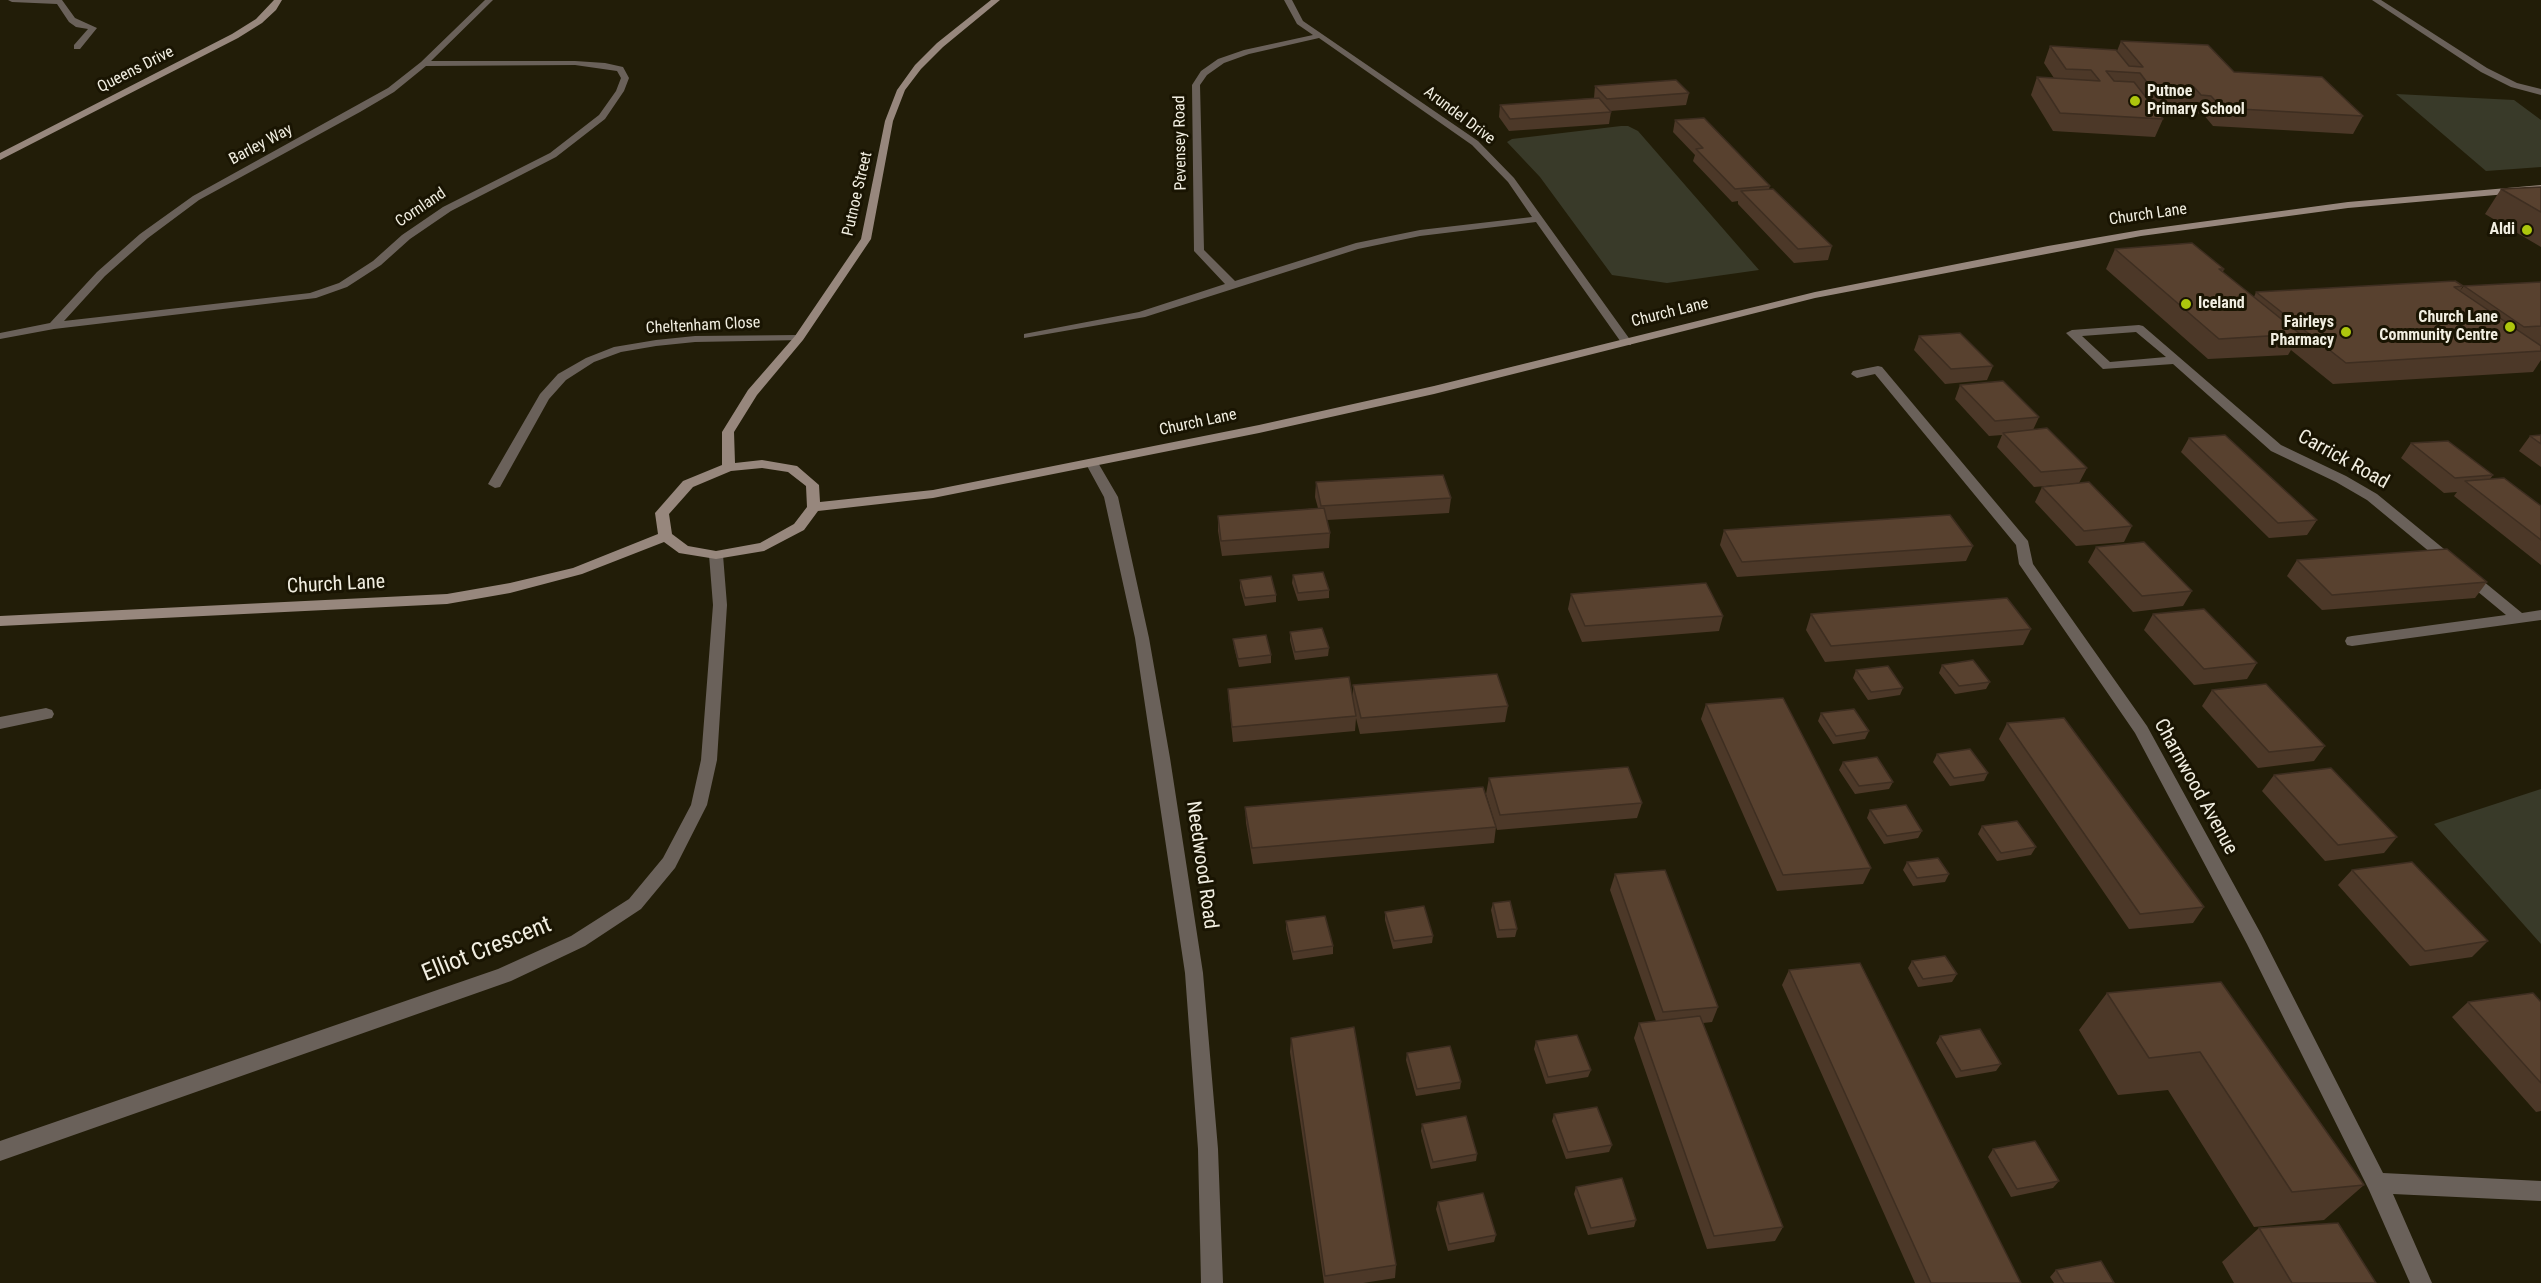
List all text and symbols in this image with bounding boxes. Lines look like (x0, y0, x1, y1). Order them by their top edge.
street label: Queens Drive (95, 43, 177, 97)
place label: Putnoe Primary School (2147, 82, 2245, 120)
street label: Arundel Drive (1420, 83, 1498, 149)
marker: Putnoe Primary School (2128, 94, 2142, 108)
street label: Pevensey Road (1171, 95, 1191, 191)
street label: Barley Way (226, 120, 296, 170)
street label: Putnoe Street (839, 150, 877, 238)
street label: Cornland (392, 184, 450, 232)
street label: Church Lane (2108, 200, 2188, 230)
place label: Aldi (2489, 220, 2515, 240)
marker: Aldi (2520, 223, 2534, 237)
street label: Church Lane (1630, 294, 1710, 332)
place label: Iceland (2198, 294, 2245, 314)
marker: Iceland (2179, 297, 2193, 311)
place label: Church Lane Community Centre (2379, 308, 2498, 346)
street label: Cheltenham Close (645, 313, 761, 339)
place label: Fairleys Pharmacy (2270, 313, 2334, 351)
marker: Church Lane Community Centre (2503, 320, 2517, 334)
marker: Fairleys Pharmacy (2339, 325, 2353, 339)
street label: Church Lane (1158, 405, 1238, 441)
street label: Carrick Road (2293, 425, 2393, 495)
street label: Church Lane (286, 570, 386, 600)
street label: Charnwood Avenue (2148, 715, 2242, 859)
street label: Needwood Road (1180, 800, 1222, 930)
street label: Elliot Crescent (418, 911, 556, 989)

